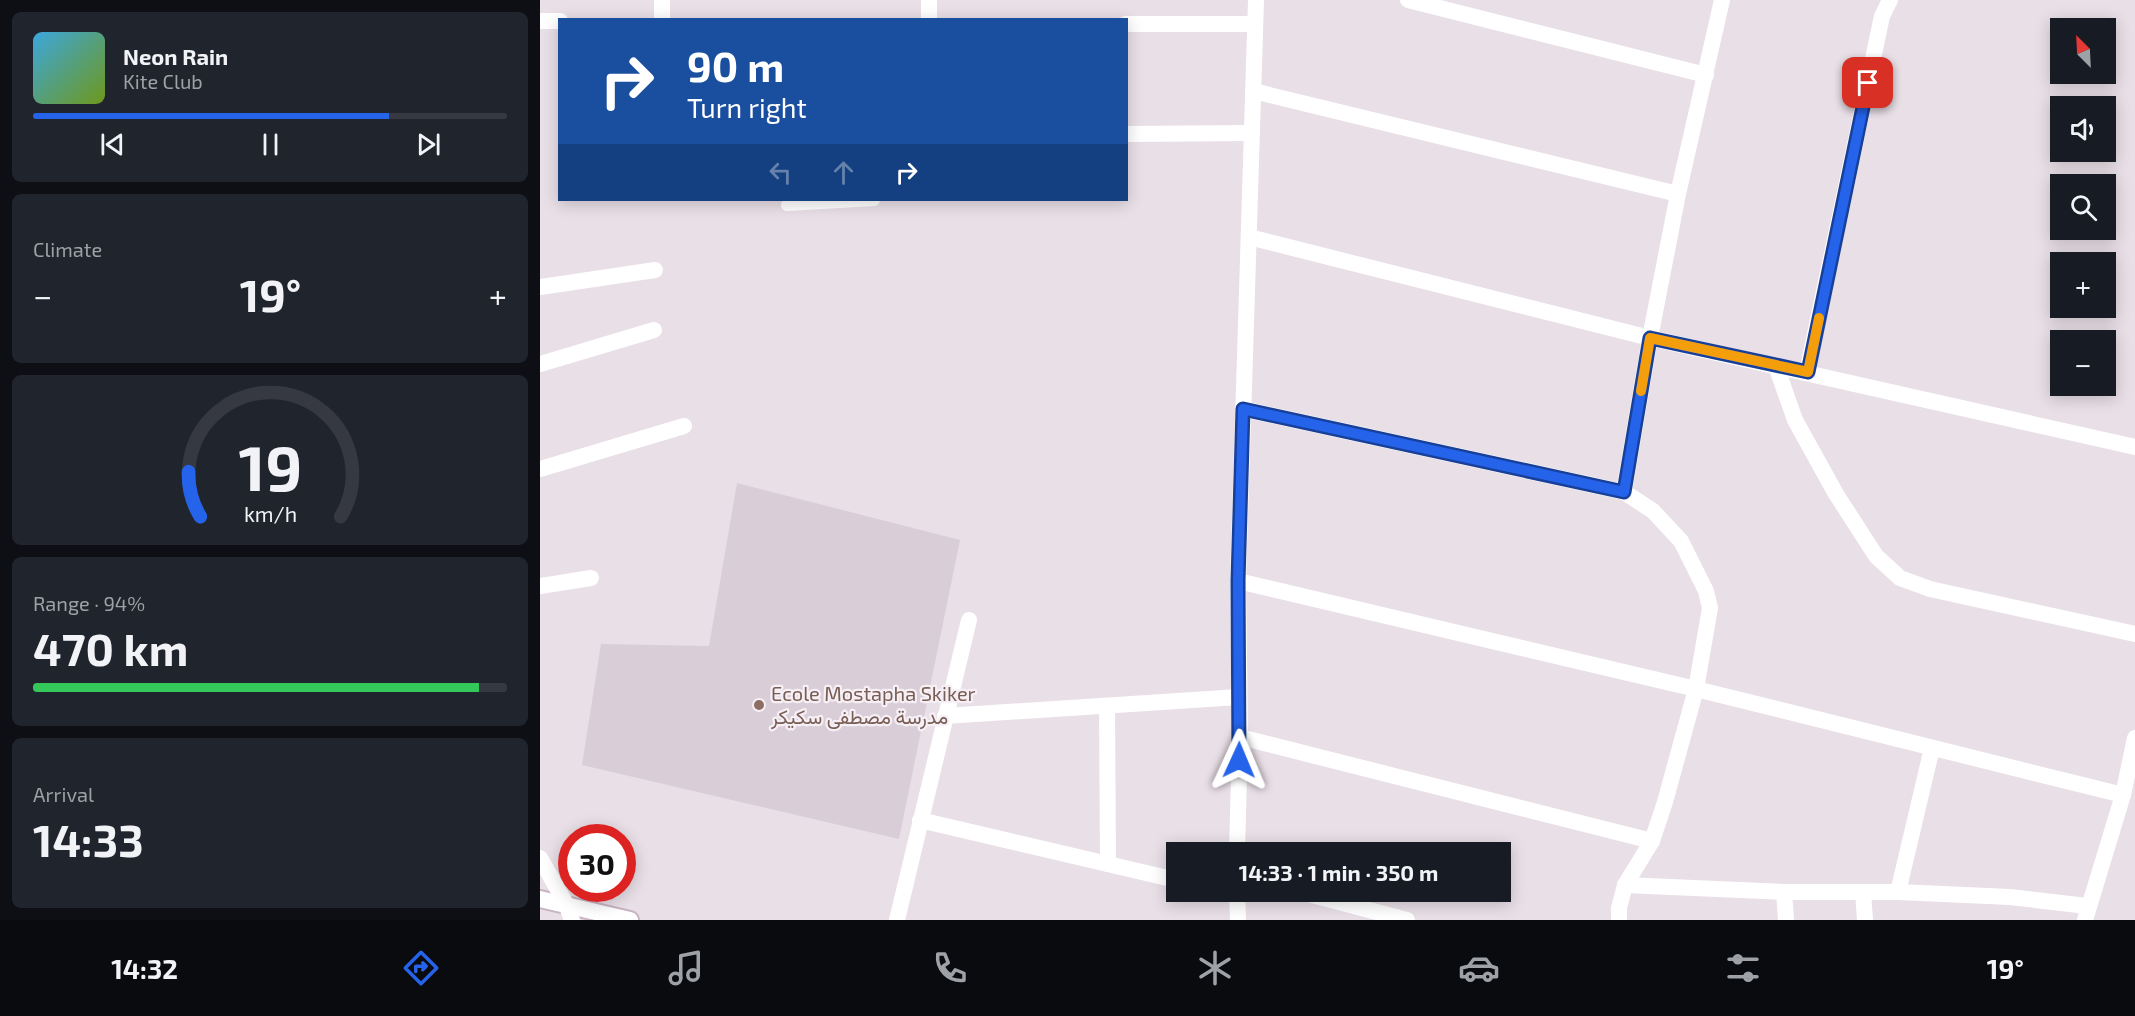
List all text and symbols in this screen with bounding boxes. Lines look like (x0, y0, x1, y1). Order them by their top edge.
north arrow (2050, 18, 2116, 84)
map controls (2050, 18, 2116, 396)
text: 90 m (687, 40, 784, 90)
icon: right (588, 42, 666, 120)
text: Neon Rain (123, 43, 228, 69)
pin (1842, 57, 1893, 108)
icon: arrive (1851, 66, 1884, 99)
text: Kite Club (123, 69, 203, 93)
text: Turn right (687, 91, 807, 123)
button: sound (2050, 96, 2116, 162)
icon: previous (96, 128, 129, 161)
icon: pause (254, 128, 287, 161)
icon: next (412, 128, 445, 161)
icon: left (764, 156, 797, 189)
icon: ahead (827, 156, 860, 189)
icon: right (890, 156, 923, 189)
button: search (2050, 174, 2116, 240)
text: Climate (33, 237, 102, 261)
button: + (2050, 252, 2116, 318)
text: 19° (240, 267, 301, 321)
text: − (33, 275, 52, 315)
text: + (489, 275, 507, 315)
button: − (2050, 330, 2116, 396)
text: 19 (238, 429, 302, 504)
text: km/h (243, 501, 297, 526)
text: Range · 94% (33, 591, 145, 615)
text: 470 km (33, 621, 188, 675)
place label: Ecole Mostapha Skiker مدرسة مصطفى سكيكر (770, 681, 976, 730)
marker: Ecole Mostapha Skiker مدرسة مصطفى سكيكر (752, 698, 766, 712)
position arrow (1207, 728, 1271, 792)
text: Arrival (33, 782, 94, 806)
text: 14:33 (33, 812, 144, 866)
speed limit sign: 30 (558, 824, 636, 902)
text: 14:33 · 1 min · 350 m (1239, 859, 1438, 885)
icon: directions (400, 947, 442, 989)
icon: music (665, 947, 707, 989)
icon: phone (929, 947, 971, 989)
icon: climate (1194, 947, 1236, 989)
icon: car (1458, 947, 1500, 989)
icon: filters (1722, 947, 1764, 989)
text: 14:32 (111, 952, 178, 984)
text: 19° (1987, 952, 2024, 984)

